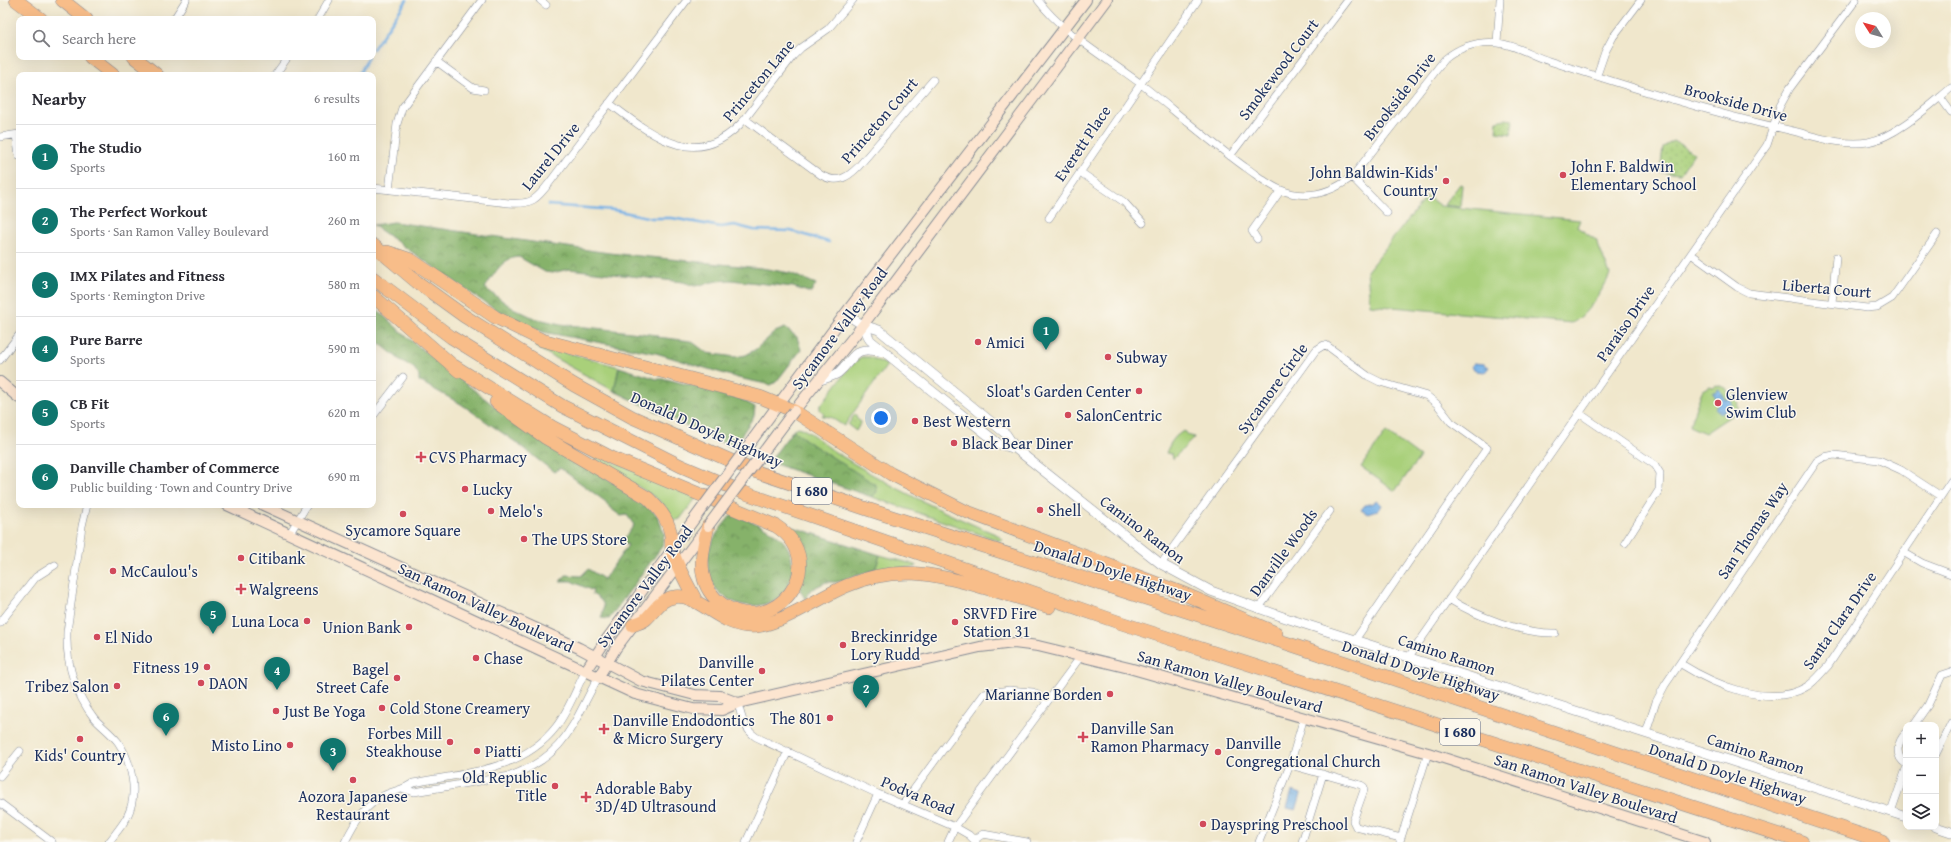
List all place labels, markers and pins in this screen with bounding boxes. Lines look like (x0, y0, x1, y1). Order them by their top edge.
place label: John F. Baldwin Elementary School (1569, 154, 1697, 196)
place label: John Baldwin-Kids' Country (1308, 160, 1438, 202)
marker: John F. Baldwin Elementary School (1558, 170, 1568, 180)
marker: John Baldwin-Kids' Country (1441, 176, 1451, 186)
pin: 1 (1033, 317, 1059, 350)
place label: Amici (986, 330, 1025, 354)
marker: Amici (973, 337, 983, 347)
place label: Subway (1116, 345, 1167, 369)
marker: Subway (1103, 352, 1113, 362)
place label: Sloat's Garden Center (986, 379, 1131, 403)
place label: Glenview Swim Club (1726, 382, 1796, 424)
marker: Sloat's Garden Center (1134, 386, 1144, 396)
marker: Glenview Swim Club (1713, 398, 1723, 408)
place label: SalonCentric (1076, 403, 1162, 427)
place label: Best Western (923, 409, 1011, 433)
marker: SalonCentric (1063, 410, 1073, 420)
marker: Best Western (910, 416, 920, 426)
place label: Black Bear Diner (962, 431, 1074, 455)
marker: Black Bear Diner (949, 438, 959, 448)
place label: CVS Pharmacy (429, 445, 527, 469)
marker: CVS Pharmacy (416, 452, 426, 462)
place label: Lucky (473, 477, 512, 501)
marker: Lucky (460, 484, 470, 494)
place label: Shell (1048, 498, 1082, 522)
place label: Melo's (499, 499, 543, 523)
marker: Shell (1035, 505, 1045, 515)
marker: Melo's (486, 506, 496, 516)
marker: Sycamore Square (398, 509, 408, 519)
place label: Sycamore Square (345, 518, 461, 542)
place label: The UPS Store (532, 527, 627, 551)
marker: The UPS Store (519, 534, 529, 544)
place label: Citibank (249, 546, 306, 570)
marker: Citibank (236, 553, 246, 563)
place label: McCaulou's (121, 559, 198, 583)
marker: McCaulou's (108, 566, 118, 576)
place label: Walgreens (249, 577, 319, 601)
marker: Walgreens (236, 584, 246, 594)
pin: 5 (200, 601, 226, 634)
place label: SRVFD Fire Station 31 (963, 601, 1037, 643)
place label: Luna Loca (232, 609, 299, 633)
place label: Union Bank (323, 615, 402, 639)
marker: Luna Loca (302, 616, 312, 626)
marker: SRVFD Fire Station 31 (950, 617, 960, 627)
marker: Union Bank (404, 622, 414, 632)
place label: Breckinridge Lory Rudd (851, 624, 937, 666)
place label: El Nido (105, 625, 153, 649)
marker: El Nido (92, 632, 102, 642)
marker: Breckinridge Lory Rudd (838, 640, 848, 650)
place label: Chase (484, 646, 523, 670)
place label: Danville Pilates Center (661, 650, 754, 692)
marker: Chase (471, 653, 481, 663)
place label: Fitness 19 (133, 655, 199, 679)
pin: 4 (264, 657, 290, 690)
place label: Bagel Street Cafe (316, 657, 390, 699)
marker: Fitness 19 (202, 662, 212, 672)
marker: Danville Pilates Center (757, 666, 767, 676)
place label: DAON (209, 671, 248, 695)
marker: Bagel Street Cafe (392, 673, 402, 683)
place label: Tribez Salon (26, 674, 109, 698)
pin: 2 (853, 675, 879, 708)
marker: DAON (196, 678, 206, 688)
marker: Tribez Salon (112, 681, 122, 691)
place label: Marianne Borden (985, 682, 1102, 706)
marker: Marianne Borden (1105, 689, 1115, 699)
place label: Cold Stone Creamery (390, 696, 530, 720)
place label: Just Be Yoga (282, 699, 366, 723)
pin: 6 (153, 703, 179, 736)
marker: Cold Stone Creamery (377, 703, 387, 713)
marker: Just Be Yoga (271, 706, 281, 716)
place label: The 801 (770, 706, 822, 730)
place label: Danville Endodontics & Micro Surgery (613, 708, 755, 750)
marker: The 801 (825, 713, 835, 723)
place label: Danville San Ramon Pharmacy (1091, 716, 1209, 758)
place label: Forbes Mill Steakhouse (366, 721, 443, 763)
marker: Danville Endodontics & Micro Surgery (598, 723, 610, 735)
place label: Danville Congregational Church (1226, 731, 1381, 773)
marker: Danville San Ramon Pharmacy (1078, 732, 1088, 742)
place label: Misto Lino (211, 733, 282, 757)
marker: Kids' Country (75, 734, 85, 744)
marker: Forbes Mill Steakhouse (445, 737, 455, 747)
pin: 3 (320, 738, 346, 771)
place label: Piatti (485, 739, 522, 763)
marker: Misto Lino (285, 740, 295, 750)
place label: Kids' Country (34, 743, 126, 767)
marker: Piatti (472, 746, 482, 756)
marker: Danville Congregational Church (1213, 747, 1223, 757)
place label: Old Republic Title (462, 765, 547, 807)
marker: Aozora Japanese Restaurant (348, 775, 358, 785)
place label: Adorable Baby 3D/4D Ultrasound (595, 776, 717, 818)
marker: Old Republic Title (550, 781, 560, 791)
place label: Aozora Japanese Restaurant (298, 784, 408, 826)
marker: Adorable Baby 3D/4D Ultrasound (580, 791, 592, 803)
place label: Dayspring Preschool (1211, 812, 1349, 836)
marker: Dayspring Preschool (1198, 819, 1208, 829)

